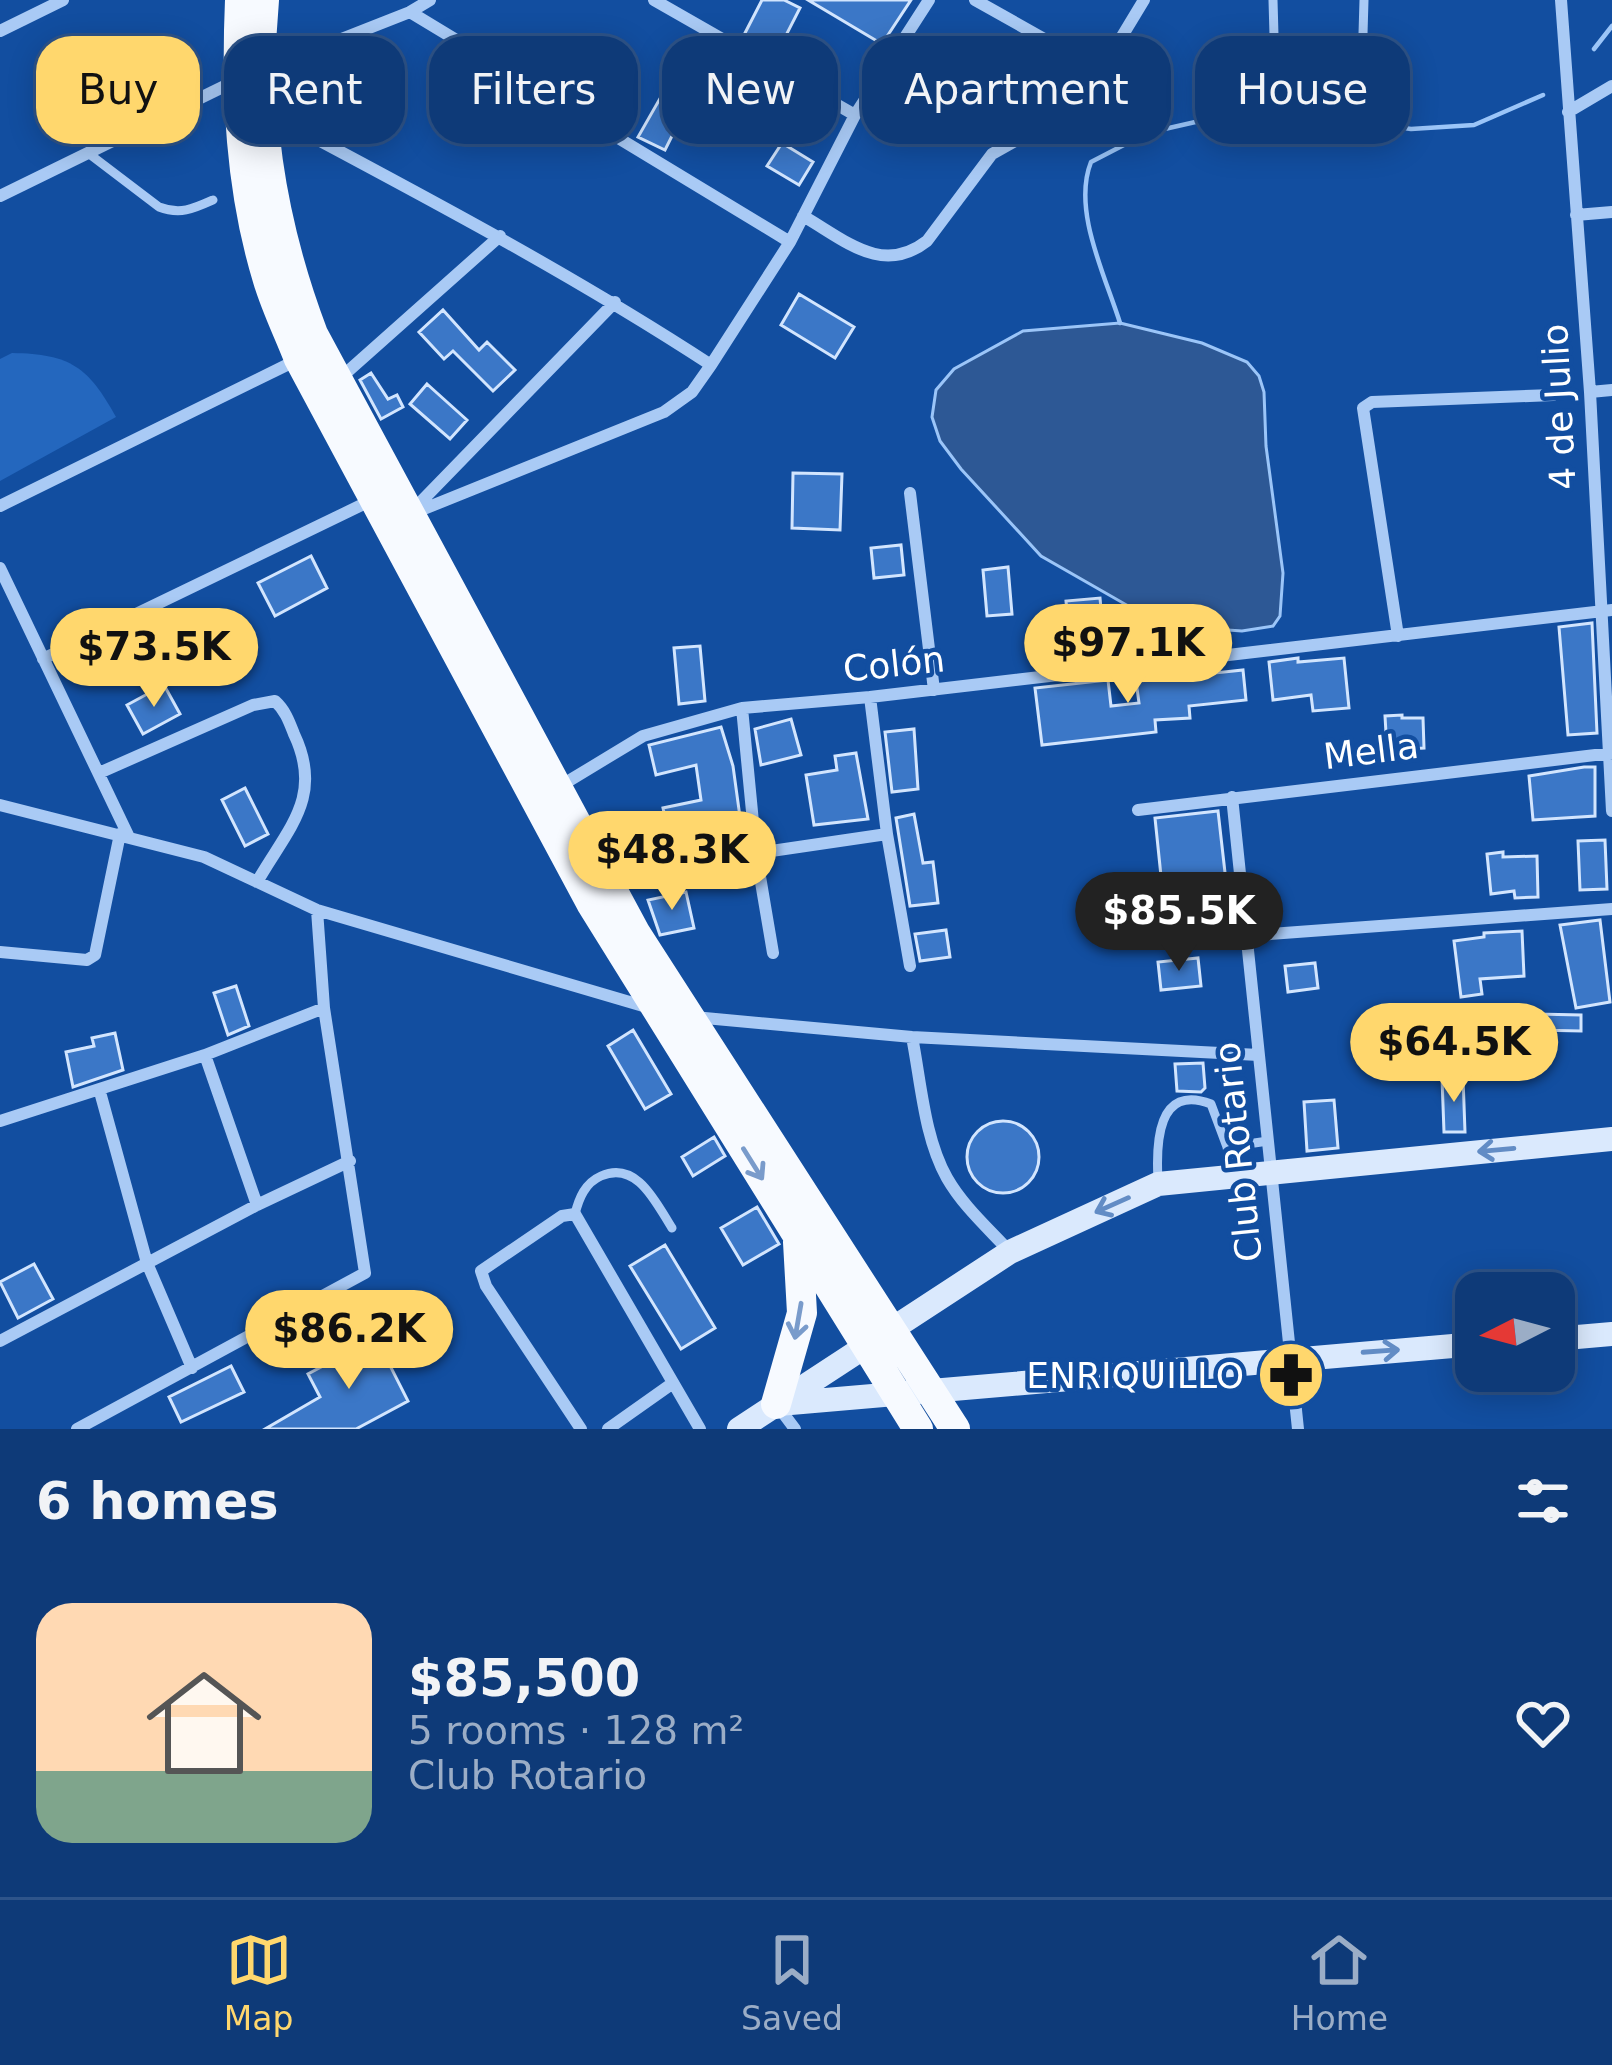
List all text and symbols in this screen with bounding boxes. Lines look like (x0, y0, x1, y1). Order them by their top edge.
chip: Buy (36, 36, 200, 144)
chip: Rent (224, 36, 405, 144)
chip: Filters (429, 36, 638, 144)
chip: New (662, 36, 838, 144)
chip: Apartment (862, 36, 1171, 144)
chip: House (1195, 36, 1410, 144)
street label: 4 de Julio (1534, 323, 1584, 491)
pin: $97.1K (1030, 604, 1226, 706)
pin: $73.5K (56, 608, 252, 710)
text: $97.1K (1051, 620, 1205, 665)
text: $73.5K (77, 624, 231, 669)
street label: Colón (841, 638, 947, 690)
street label: Mella (1321, 725, 1421, 777)
pin: $48.3K (574, 811, 770, 913)
text: $48.3K (595, 827, 749, 872)
pin: $85.5K (1081, 872, 1277, 974)
text: $85.5K (1102, 888, 1256, 933)
pin: $64.5K (1356, 1003, 1552, 1105)
text: $64.5K (1377, 1019, 1531, 1064)
street label: Club Rotario (1206, 1040, 1270, 1264)
one-way arrow (1477, 1139, 1516, 1162)
one-way arrow (741, 1147, 765, 1181)
one-way arrow (1095, 1196, 1131, 1218)
north arrow (1455, 1272, 1575, 1392)
map controls (1455, 1272, 1575, 1392)
pin: $86.2K (251, 1290, 447, 1392)
one-way arrow (786, 1301, 808, 1340)
text: $86.2K (272, 1306, 426, 1351)
pharmacy icon: ENRIQUILLO (1256, 1340, 1326, 1410)
one-way arrow (1361, 1340, 1400, 1363)
place label: ENRIQUILLO (1026, 1355, 1244, 1396)
icon: filters (1510, 1468, 1576, 1534)
text: 6 homes (36, 1472, 279, 1531)
text: $85,500 (408, 1649, 640, 1708)
icon: home (132, 1651, 276, 1795)
icon: heart (1510, 1690, 1576, 1756)
text: 5 rooms · 128 m² (408, 1708, 744, 1753)
text: Club Rotario (408, 1753, 647, 1798)
tab: Map (224, 1927, 293, 2038)
tab: Saved (741, 1927, 843, 2038)
tab: Home (1291, 1927, 1388, 2038)

